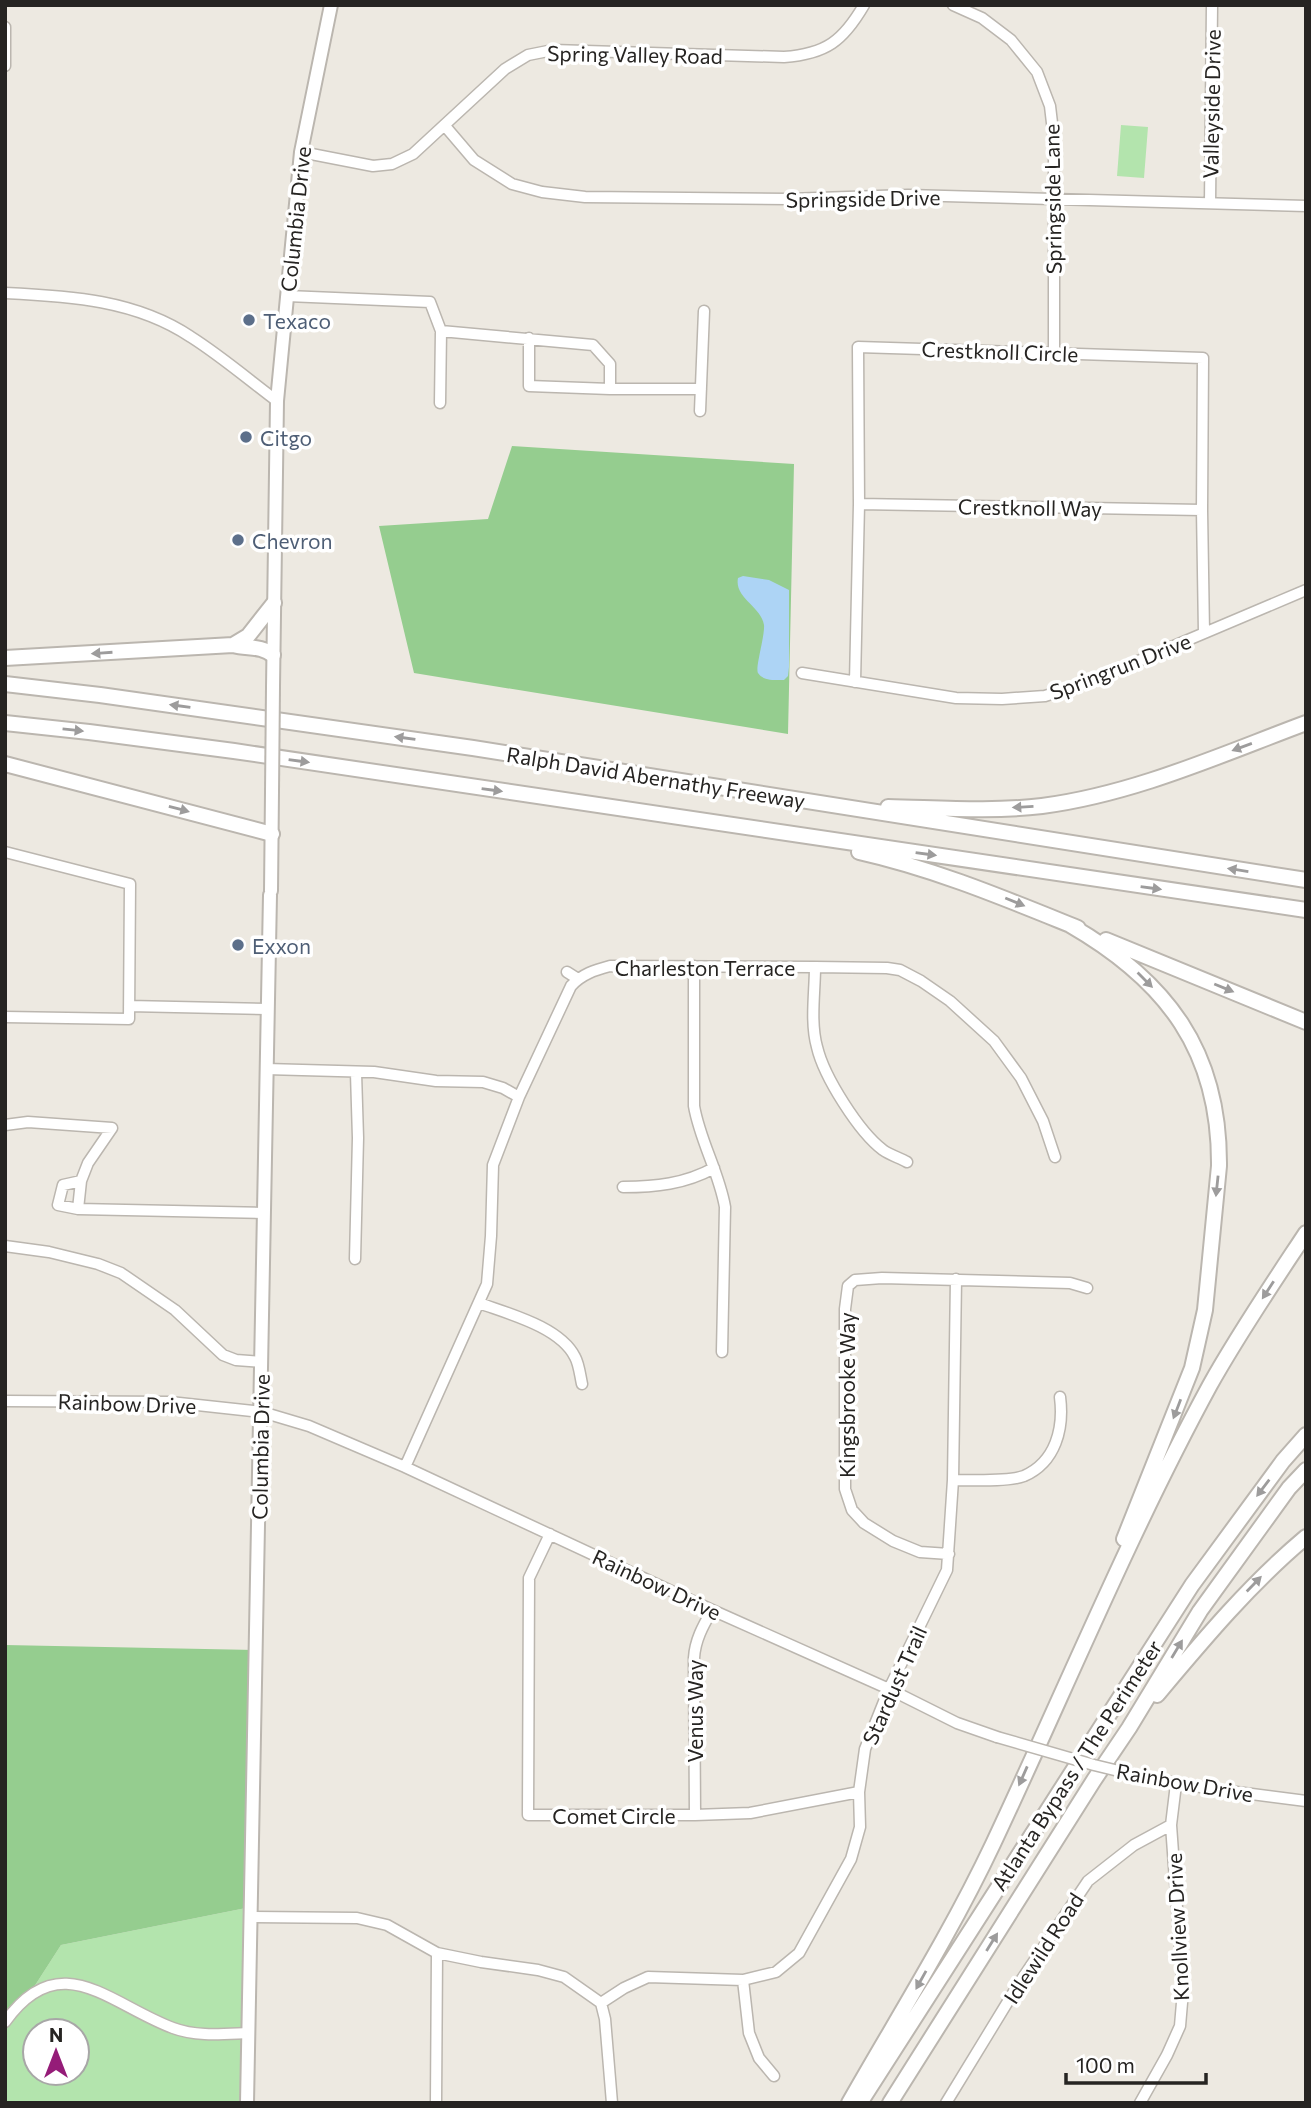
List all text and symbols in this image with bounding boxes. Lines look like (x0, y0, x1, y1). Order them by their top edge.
street label: Valleyside Drive (1197, 29, 1225, 179)
street label: Spring Valley Road (547, 40, 723, 68)
street label: Springside Lane (1038, 124, 1066, 274)
street label: Columbia Drive (275, 145, 315, 293)
street label: Springside Drive (785, 184, 941, 212)
place label: Texaco (263, 308, 331, 333)
marker: Texaco (241, 312, 257, 328)
street label: Crestknoll Circle (921, 336, 1079, 366)
place label: Citgo (260, 425, 312, 450)
marker: Citgo (238, 429, 254, 445)
street label: Crestknoll Way (958, 493, 1102, 521)
place label: Chevron (252, 528, 333, 553)
marker: Chevron (230, 532, 246, 548)
street label: Springrun Drive (1046, 628, 1194, 704)
one-way arrow (91, 648, 113, 659)
one-way arrow (169, 700, 191, 711)
one-way arrow (62, 725, 84, 736)
one-way arrow (394, 732, 416, 743)
street label: Ralph David Abernathy Freeway (505, 741, 807, 813)
one-way arrow (1231, 742, 1252, 753)
one-way arrow (288, 756, 310, 767)
one-way arrow (481, 785, 503, 796)
one-way arrow (1012, 802, 1034, 813)
one-way arrow (168, 804, 190, 815)
one-way arrow (915, 849, 937, 860)
one-way arrow (1227, 864, 1249, 875)
one-way arrow (1140, 882, 1162, 893)
one-way arrow (1005, 897, 1026, 908)
place label: Exxon (252, 933, 311, 958)
marker: Exxon (230, 937, 246, 953)
street label: Charleston Terrace (615, 955, 795, 980)
one-way arrow (1136, 971, 1153, 987)
one-way arrow (1214, 983, 1235, 994)
one-way arrow (1211, 1175, 1222, 1197)
one-way arrow (1261, 1281, 1275, 1299)
street label: Kingsbrooke Way (834, 1312, 859, 1478)
street label: Columbia Drive (246, 1374, 274, 1520)
street label: Rainbow Drive (57, 1388, 197, 1418)
one-way arrow (1172, 1398, 1183, 1419)
one-way arrow (1256, 1479, 1270, 1497)
street label: Rainbow Drive (589, 1543, 725, 1625)
one-way arrow (1245, 1576, 1261, 1593)
street label: Stardust Trail (857, 1622, 931, 1748)
street label: Atlanta Bypass / The Perimeter (985, 1635, 1167, 1895)
one-way arrow (1171, 1639, 1183, 1658)
street label: Venus Way (682, 1659, 707, 1763)
street label: Rainbow Drive (1115, 1758, 1255, 1806)
one-way arrow (1017, 1766, 1028, 1787)
street label: Comet Circle (552, 1803, 676, 1828)
street label: Knollview Drive (1161, 1853, 1193, 2001)
street label: Idlewild Road (998, 1888, 1088, 2008)
one-way arrow (985, 1932, 998, 1951)
one-way arrow (915, 1970, 927, 1989)
north arrow (21, 2017, 91, 2087)
text: N (49, 2023, 63, 2046)
scale bar (1066, 2042, 1206, 2086)
text: 100 m (1076, 2052, 1135, 2077)

